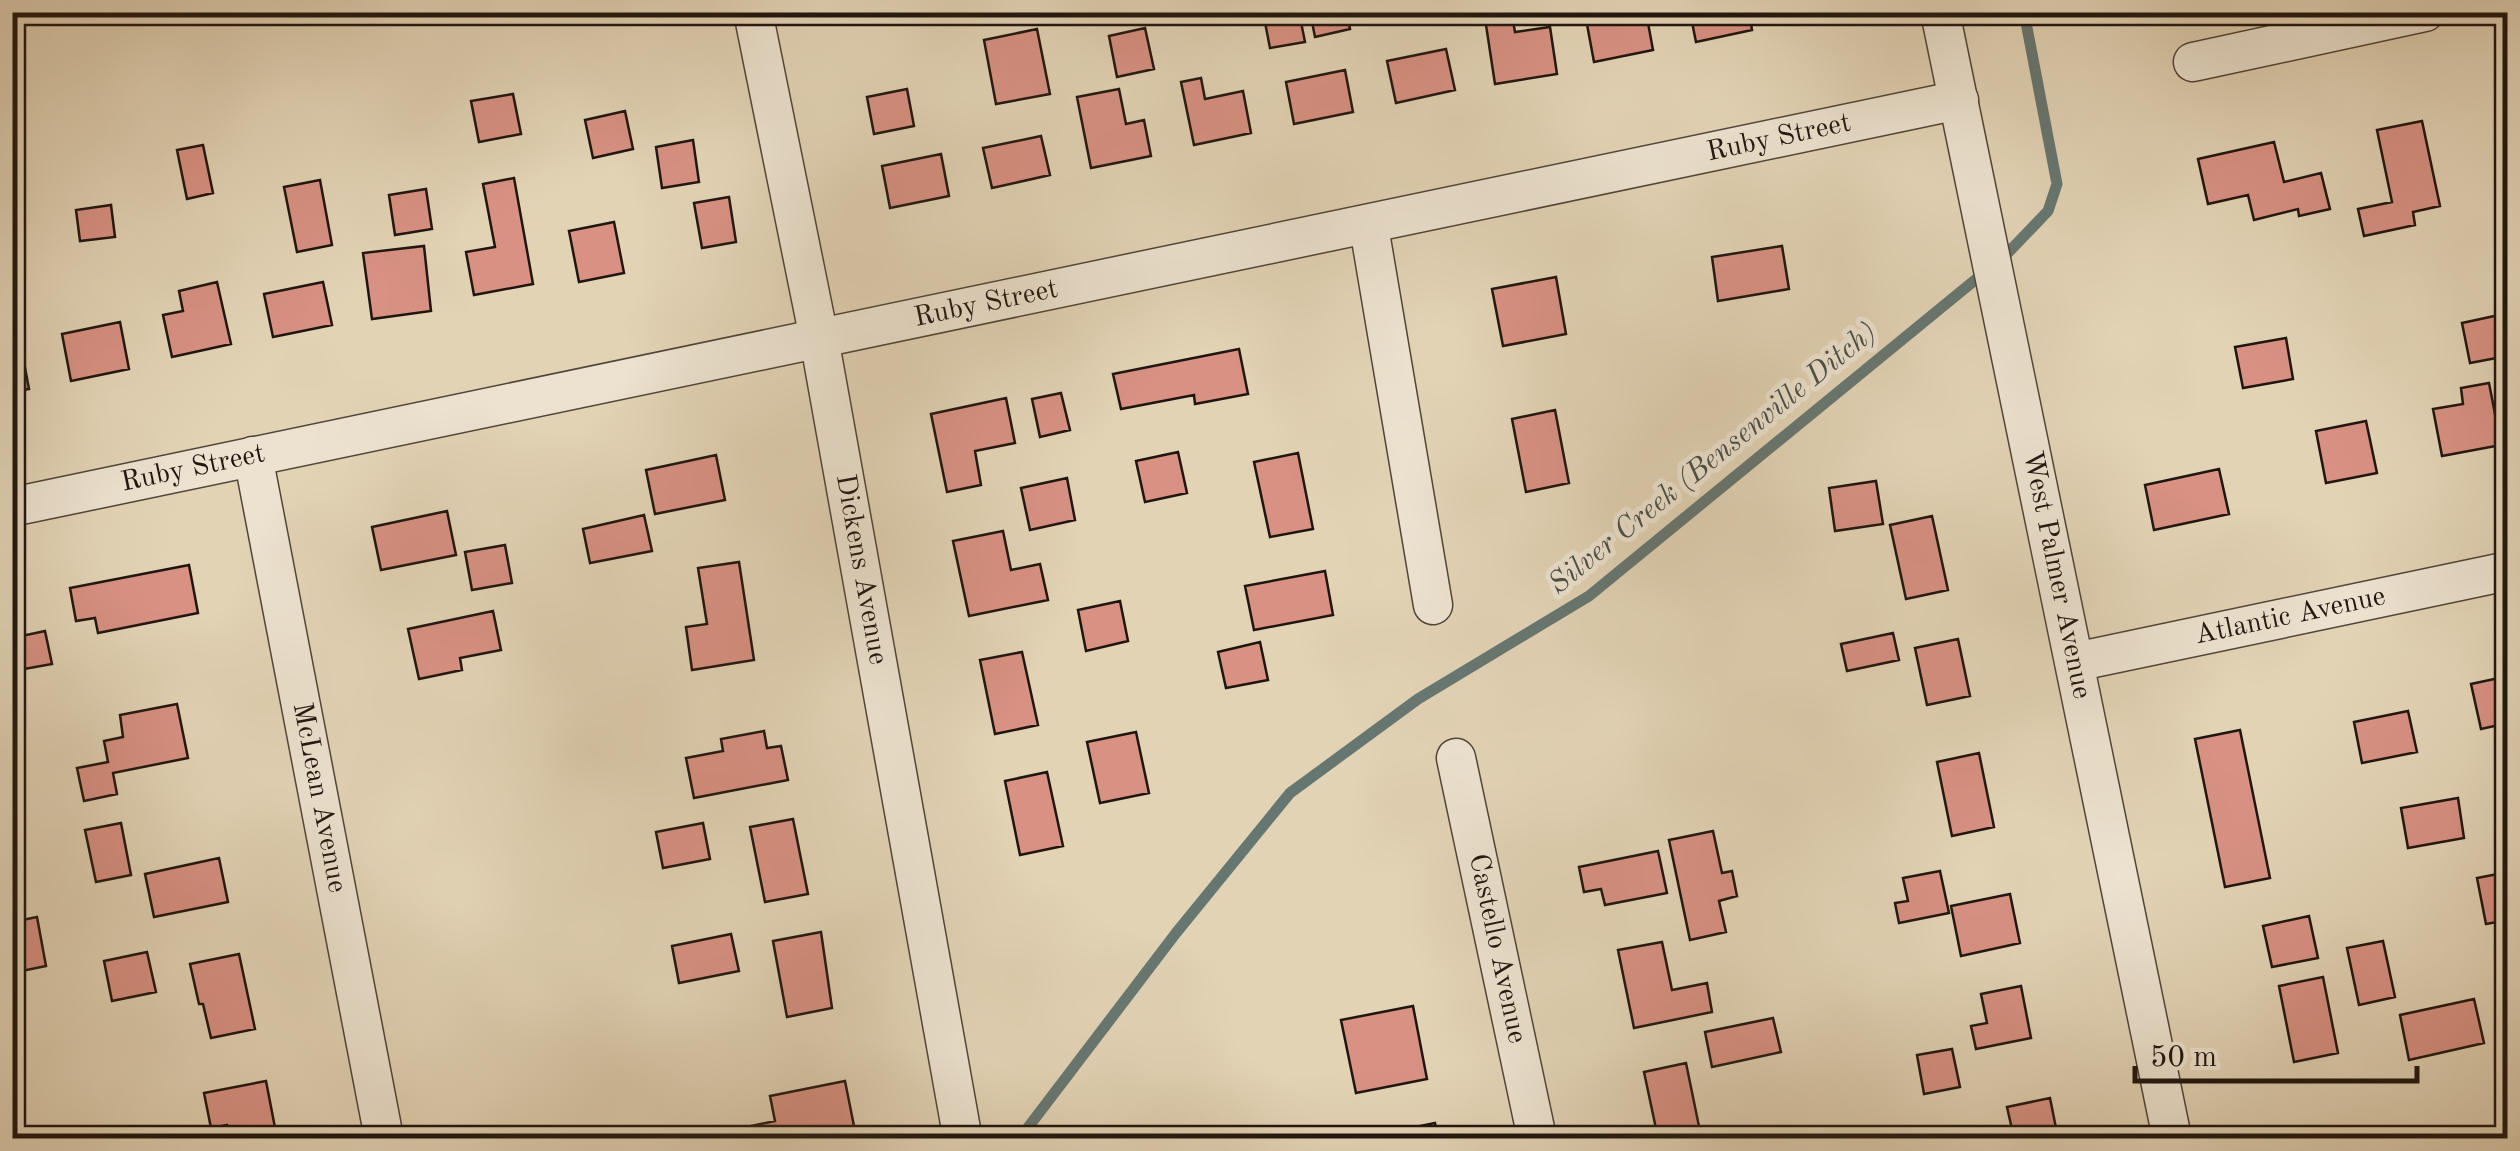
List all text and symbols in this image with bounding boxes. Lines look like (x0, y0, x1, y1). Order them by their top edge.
street label: Ruby Street (1705, 109, 1853, 167)
street label: Ruby Street (912, 276, 1061, 333)
water label: Silver Creek (Bensenville Ditch) (1543, 317, 1883, 601)
street label: Ruby Street (119, 440, 268, 498)
street label: West Palmer Avenue (2017, 449, 2095, 702)
street label: Dickens Avenue (830, 472, 891, 667)
street label: Atlantic Avenue (2192, 583, 2388, 650)
street label: McLean Avenue (287, 700, 351, 895)
street label: Castello Avenue (1463, 851, 1530, 1046)
scale bar (2135, 1021, 2418, 1083)
text: 50 m (2150, 1043, 2217, 1073)

